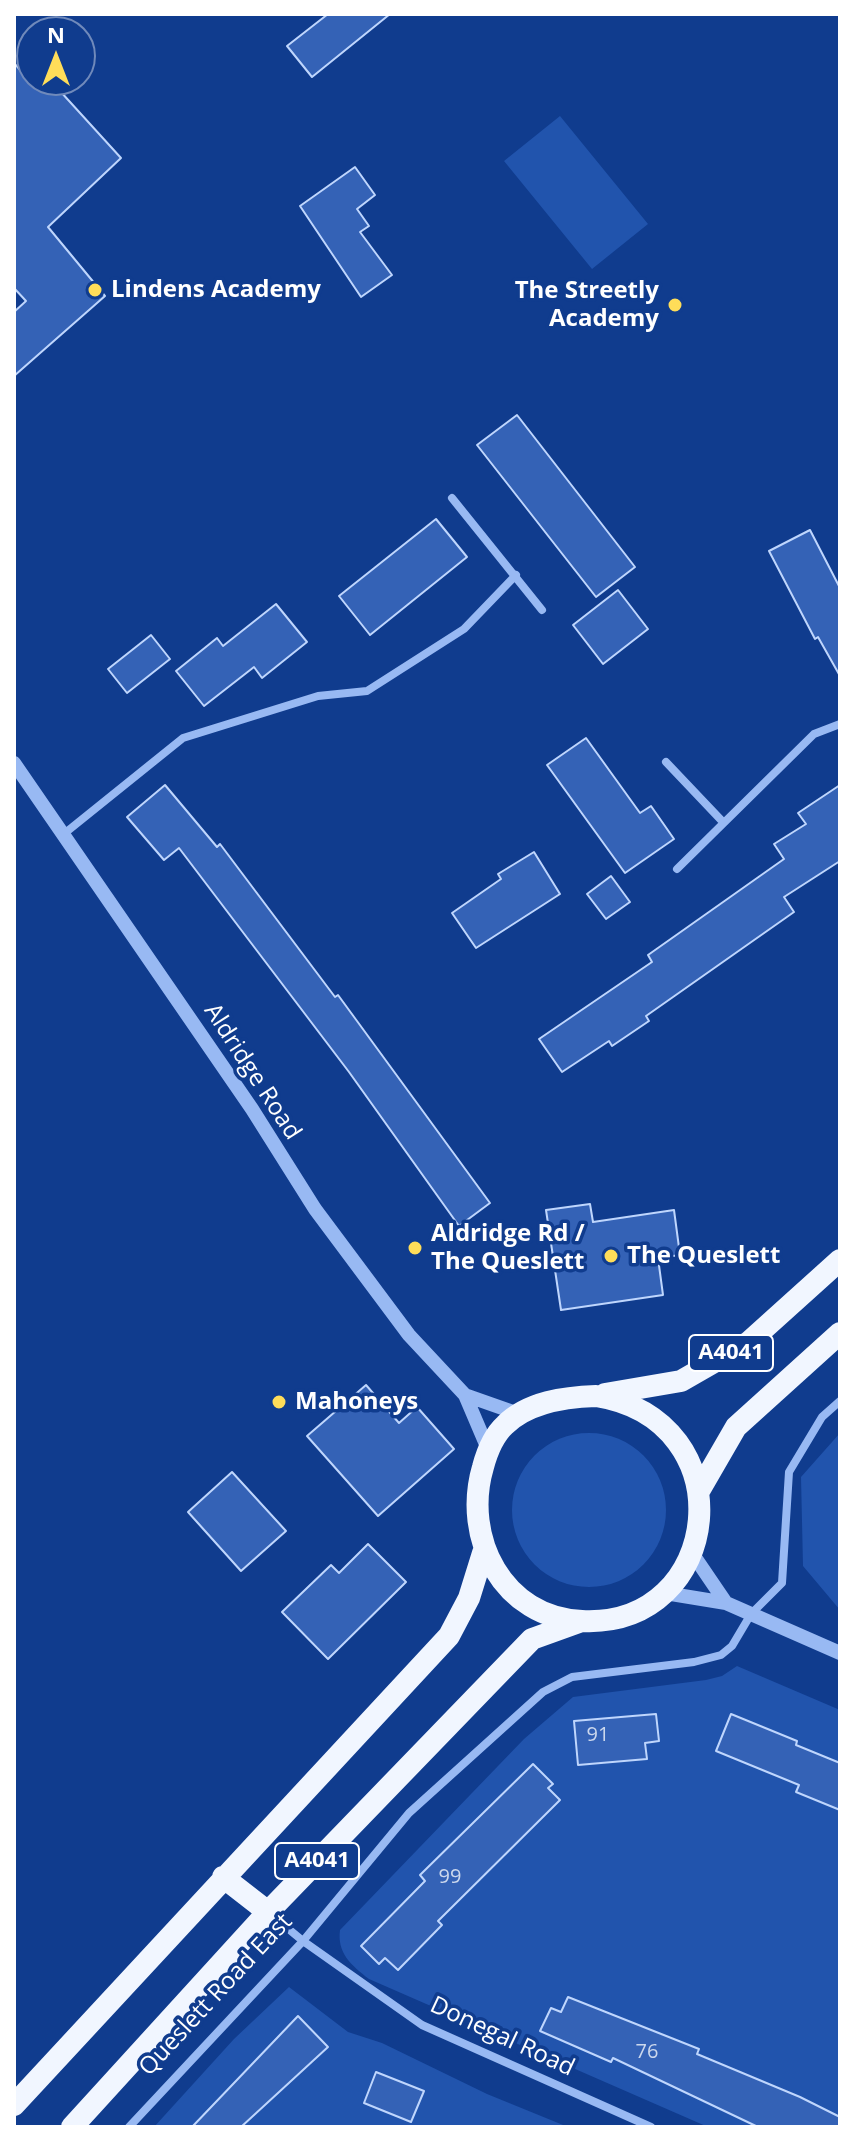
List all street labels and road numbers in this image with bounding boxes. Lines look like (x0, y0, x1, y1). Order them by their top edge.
street label: Aldridge Road (197, 999, 307, 1145)
road number: A4041 (689, 1335, 773, 1371)
road number: A4041 (275, 1843, 359, 1879)
street label: Queslett Road East (133, 1908, 299, 2082)
street label: Donegal Road (425, 1991, 579, 2083)

